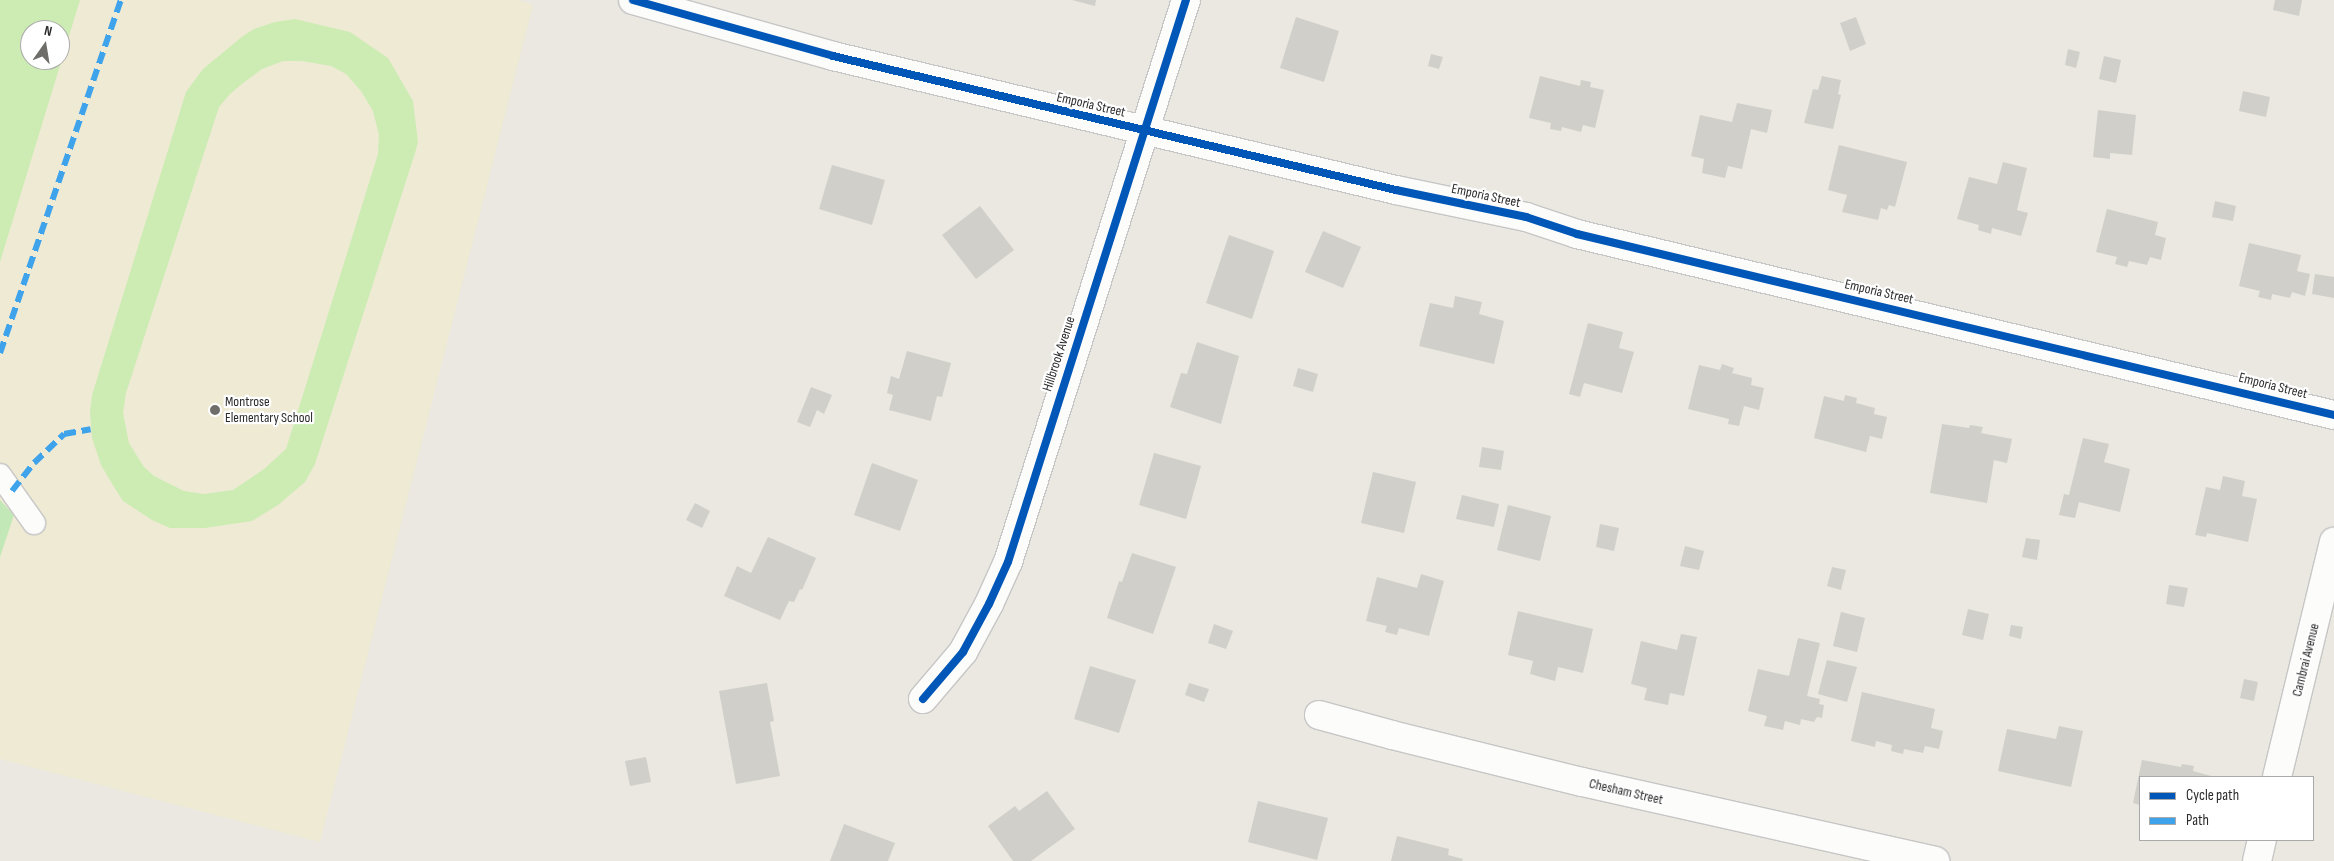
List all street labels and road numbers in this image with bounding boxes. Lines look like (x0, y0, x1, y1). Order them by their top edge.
street label: Emporia Street (1055, 89, 1127, 121)
street label: Emporia Street (1450, 180, 1522, 212)
street label: Emporia Street (1843, 276, 1915, 308)
street label: Hillbrook Avenue (1039, 314, 1079, 394)
street label: Emporia Street (2237, 369, 2309, 403)
street label: Cambrai Avenue (2289, 622, 2323, 698)
street label: Chesham Street (1587, 775, 1665, 809)

